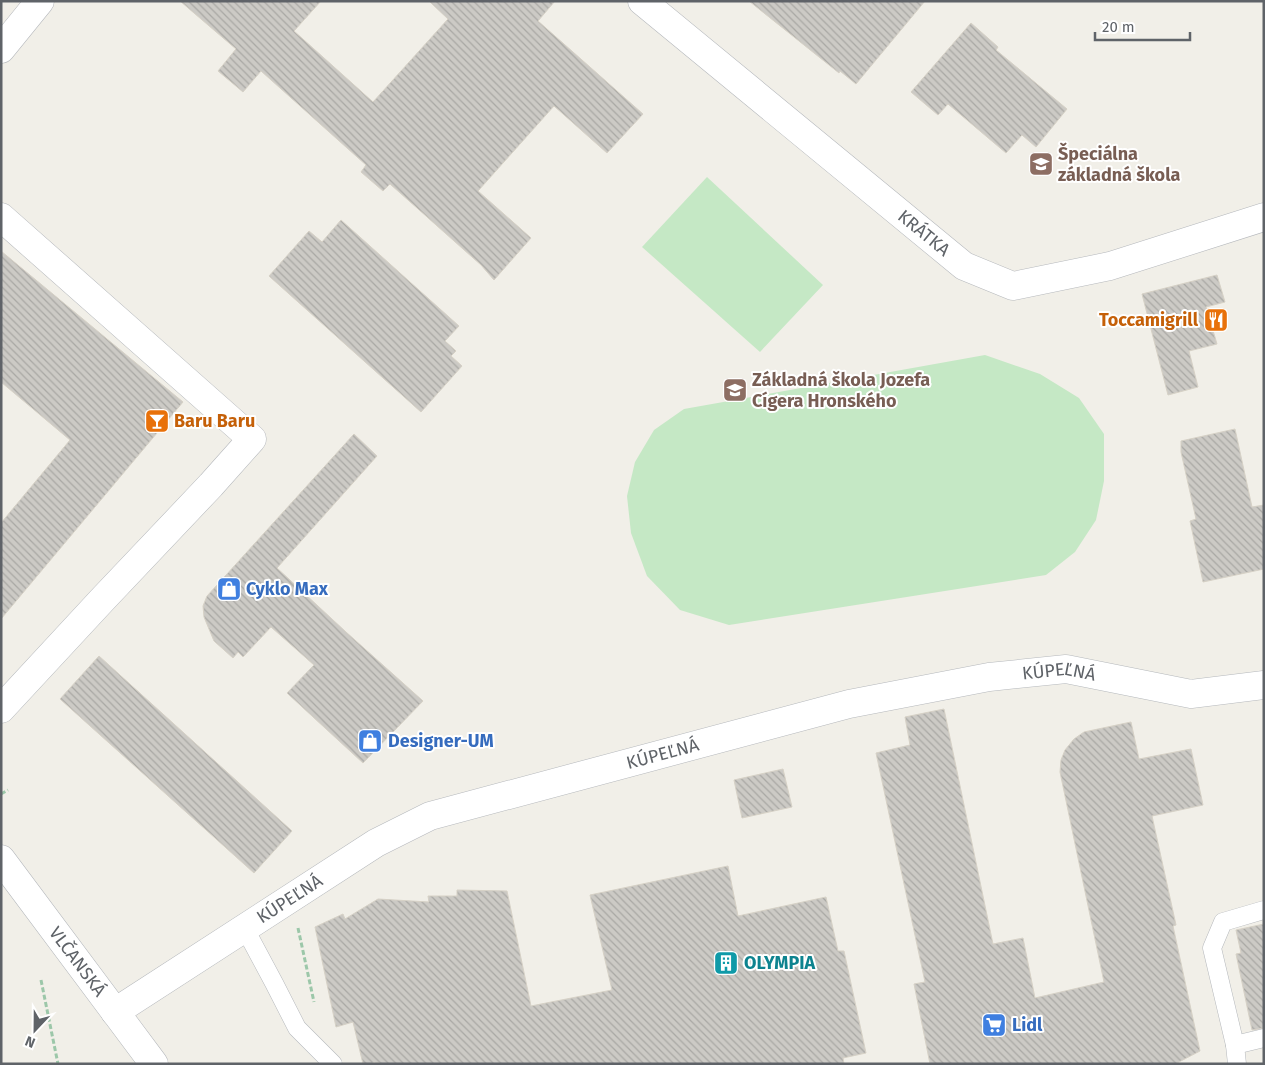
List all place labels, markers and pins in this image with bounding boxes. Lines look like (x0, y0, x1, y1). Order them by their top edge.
place label: Špeciálna základná škola (1058, 142, 1180, 186)
school or university icon: Špeciálna základná škola (1028, 151, 1054, 177)
restaurant icon: Toccamigrill (1203, 307, 1229, 333)
place label: Toccamigrill (1099, 309, 1199, 331)
place label: Základná škola Jozefa Cígera Hronského (752, 369, 930, 412)
school or university icon: Základná škola Jozefa Cígera Hronského (722, 377, 748, 403)
bar icon: Baru Baru (144, 408, 170, 434)
place label: Baru Baru (174, 410, 255, 432)
shop icon: Cyklo Max (216, 576, 242, 602)
place label: Cyklo Max (246, 578, 329, 600)
shop icon: Designer-UM (357, 728, 383, 754)
place label: Designer-UM (388, 730, 494, 752)
building icon: OLYMPIA (713, 950, 739, 976)
place label: OLYMPIA (744, 952, 816, 974)
supermarket icon: Lidl (981, 1012, 1007, 1038)
place label: Lidl (1012, 1014, 1043, 1036)

